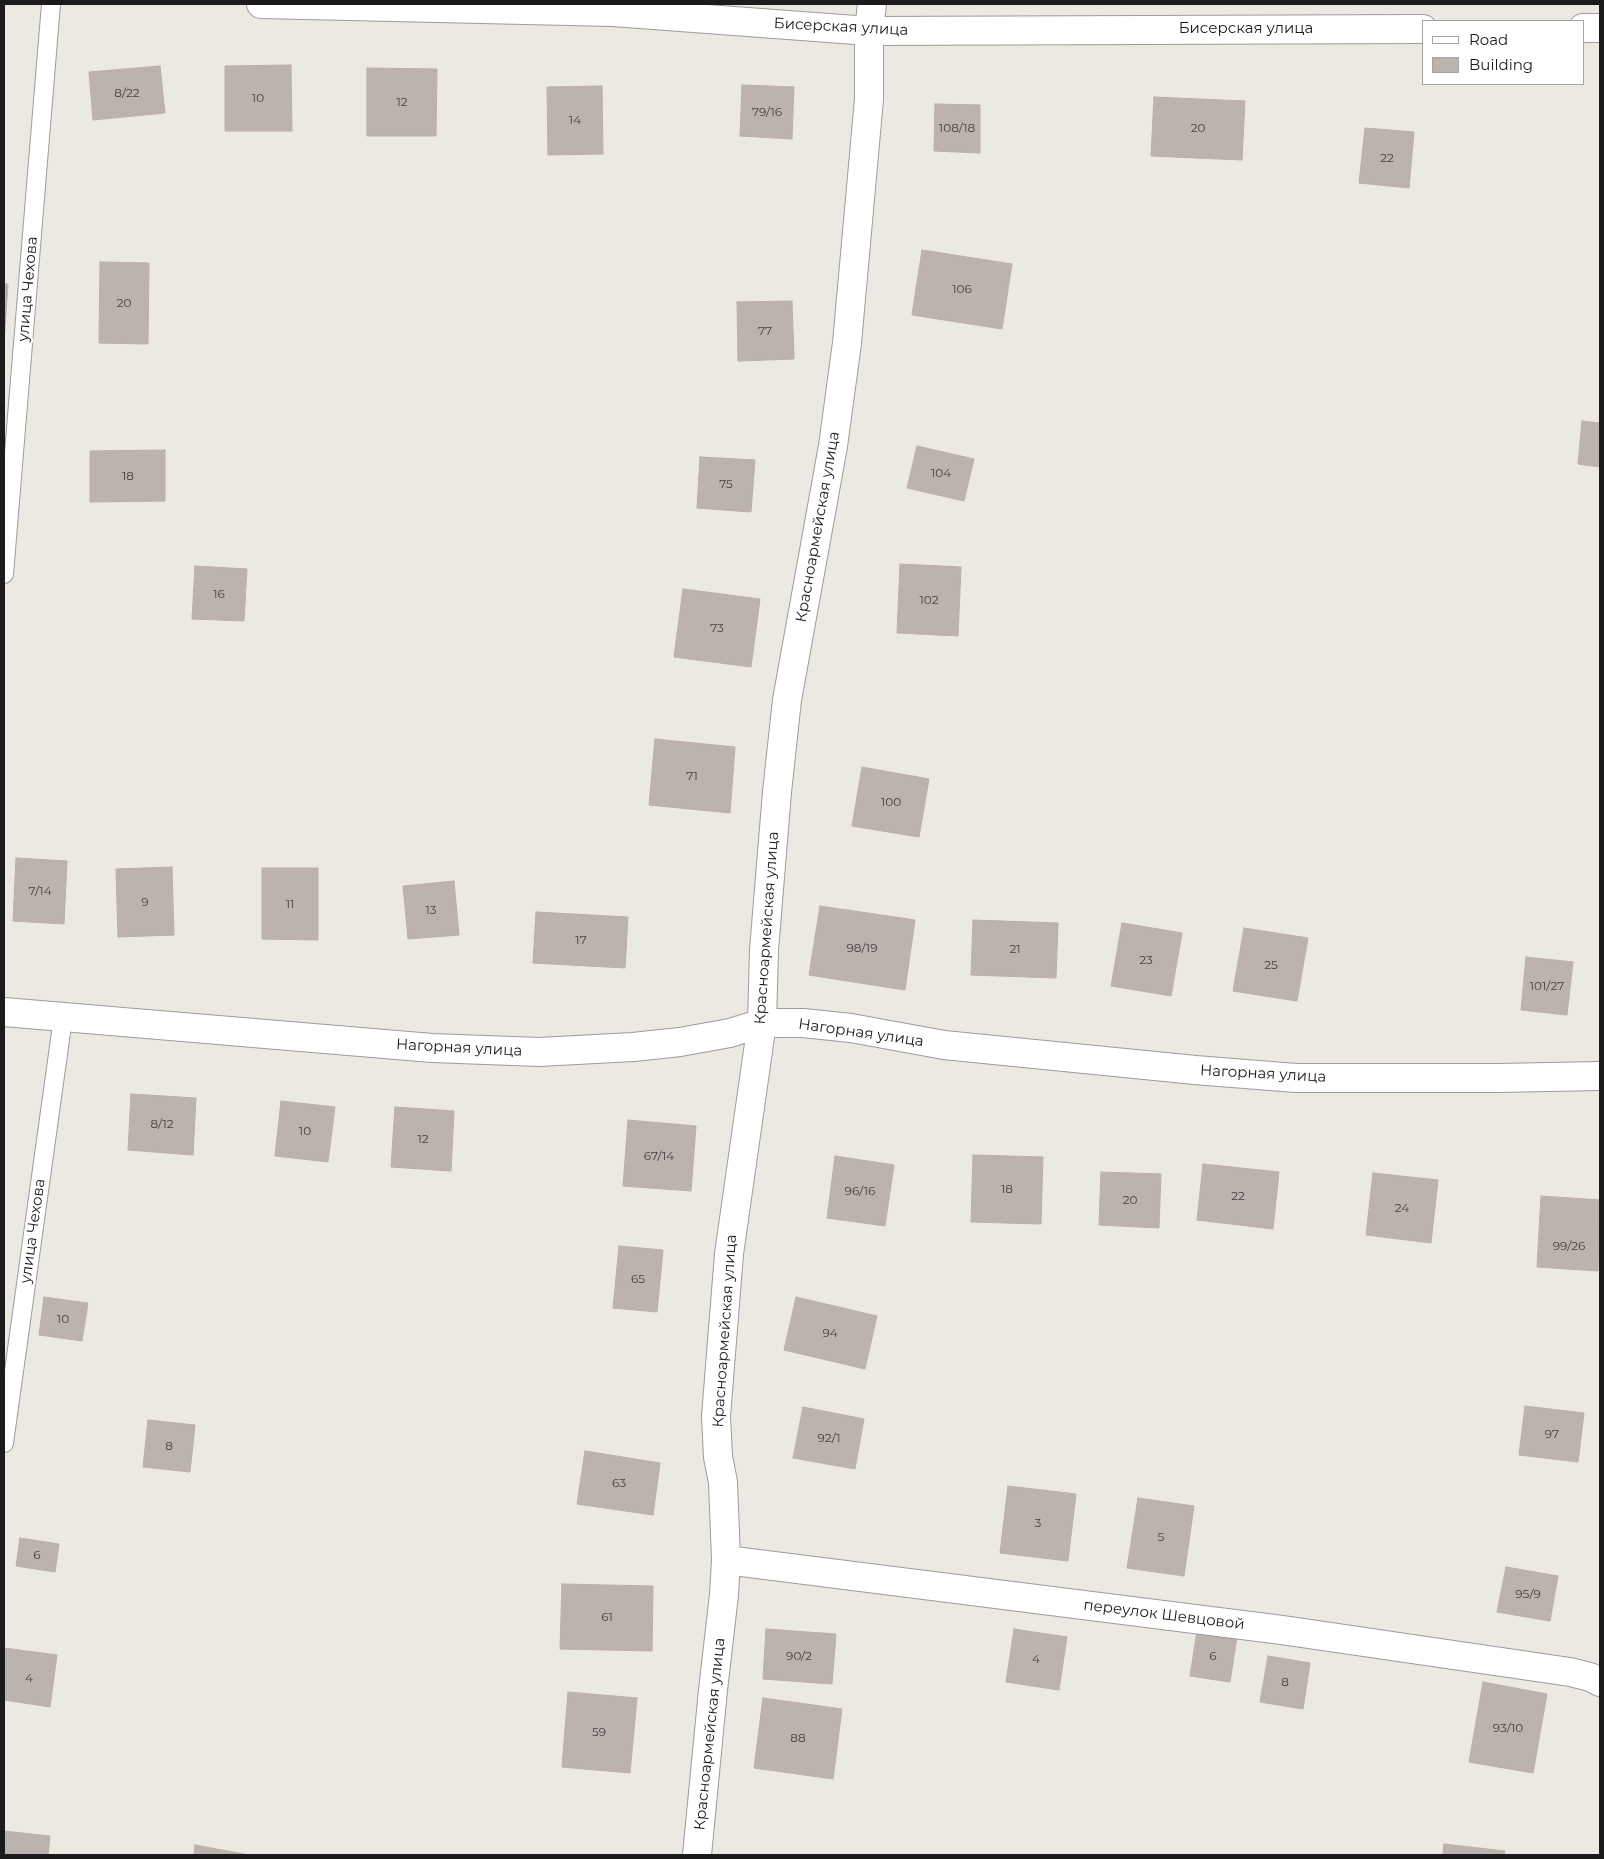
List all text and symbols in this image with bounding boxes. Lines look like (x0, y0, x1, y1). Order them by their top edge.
street label: Бисерская улица (773, 14, 909, 40)
street label: Бисерская улица (1179, 20, 1313, 38)
legend (1422, 20, 1584, 85)
text: Road (1469, 30, 1508, 49)
text: Building (1469, 55, 1533, 74)
house number: 8/22 (114, 86, 140, 100)
house number: 10 (252, 91, 264, 105)
house number: 12 (396, 95, 408, 109)
house number: 79/16 (752, 105, 782, 119)
house number: 14 (569, 113, 581, 127)
house number: 108/18 (939, 121, 975, 135)
house number: 20 (1191, 121, 1205, 135)
house number: 22 (1380, 151, 1394, 165)
street label: улица Чехова (14, 236, 42, 342)
house number: 106 (952, 282, 972, 296)
house number: 20 (117, 296, 131, 310)
house number: 77 (758, 324, 772, 338)
street label: Красноармейская улица (792, 430, 844, 624)
house number: 104 (931, 466, 951, 480)
house number: 18 (122, 469, 134, 483)
house number: 75 (719, 477, 733, 491)
house number: 16 (213, 587, 225, 601)
house number: 102 (919, 593, 939, 607)
house number: 73 (710, 621, 724, 635)
house number: 71 (686, 769, 698, 783)
house number: 100 (881, 795, 901, 809)
street label: Красноармейская улица (751, 831, 783, 1025)
house number: 7/14 (28, 884, 52, 898)
house number: 9 (141, 895, 149, 909)
house number: 11 (286, 897, 294, 911)
house number: 13 (425, 903, 437, 917)
house number: 17 (575, 933, 587, 947)
house number: 98/19 (847, 941, 877, 955)
house number: 21 (1009, 942, 1021, 956)
house number: 23 (1139, 953, 1153, 967)
house number: 25 (1264, 958, 1278, 972)
house number: 101/27 (1530, 979, 1564, 993)
street label: Нагорная улица (797, 1015, 925, 1051)
street label: Нагорная улица (395, 1036, 523, 1060)
street label: Нагорная улица (1199, 1062, 1327, 1086)
house number: 8/12 (150, 1117, 174, 1131)
house number: 10 (299, 1124, 311, 1138)
house number: 12 (417, 1132, 429, 1146)
house number: 67/14 (644, 1149, 674, 1163)
street label: улица Чехова (17, 1177, 49, 1285)
house number: 18 (1001, 1182, 1013, 1196)
house number: 96/16 (845, 1184, 875, 1198)
house number: 22 (1231, 1189, 1245, 1203)
house number: 20 (1123, 1193, 1137, 1207)
house number: 24 (1395, 1201, 1409, 1215)
street label: Красноармейская улица (709, 1234, 741, 1428)
house number: 99/26 (1553, 1239, 1585, 1253)
house number: 65 (631, 1272, 645, 1286)
house number: 10 (57, 1312, 69, 1326)
house number: 94 (822, 1326, 838, 1340)
house number: 97 (1545, 1427, 1559, 1441)
house number: 92/1 (818, 1431, 840, 1445)
house number: 8 (165, 1439, 173, 1453)
house number: 63 (612, 1476, 626, 1490)
house number: 3 (1035, 1516, 1041, 1530)
house number: 5 (1158, 1530, 1164, 1544)
house number: 6 (33, 1548, 41, 1562)
house number: 95/9 (1515, 1587, 1541, 1601)
street label: переулок Шевцовой (1082, 1596, 1246, 1634)
house number: 61 (601, 1610, 613, 1624)
street label: Красноармейская улица (691, 1637, 729, 1831)
house number: 90/2 (786, 1649, 812, 1663)
house number: 6 (1209, 1649, 1217, 1663)
house number: 4 (1032, 1652, 1040, 1666)
house number: 4 (25, 1671, 33, 1685)
house number: 8 (1281, 1675, 1289, 1689)
house number: 93/10 (1493, 1721, 1523, 1735)
house number: 59 (592, 1725, 606, 1739)
house number: 88 (790, 1731, 806, 1745)

